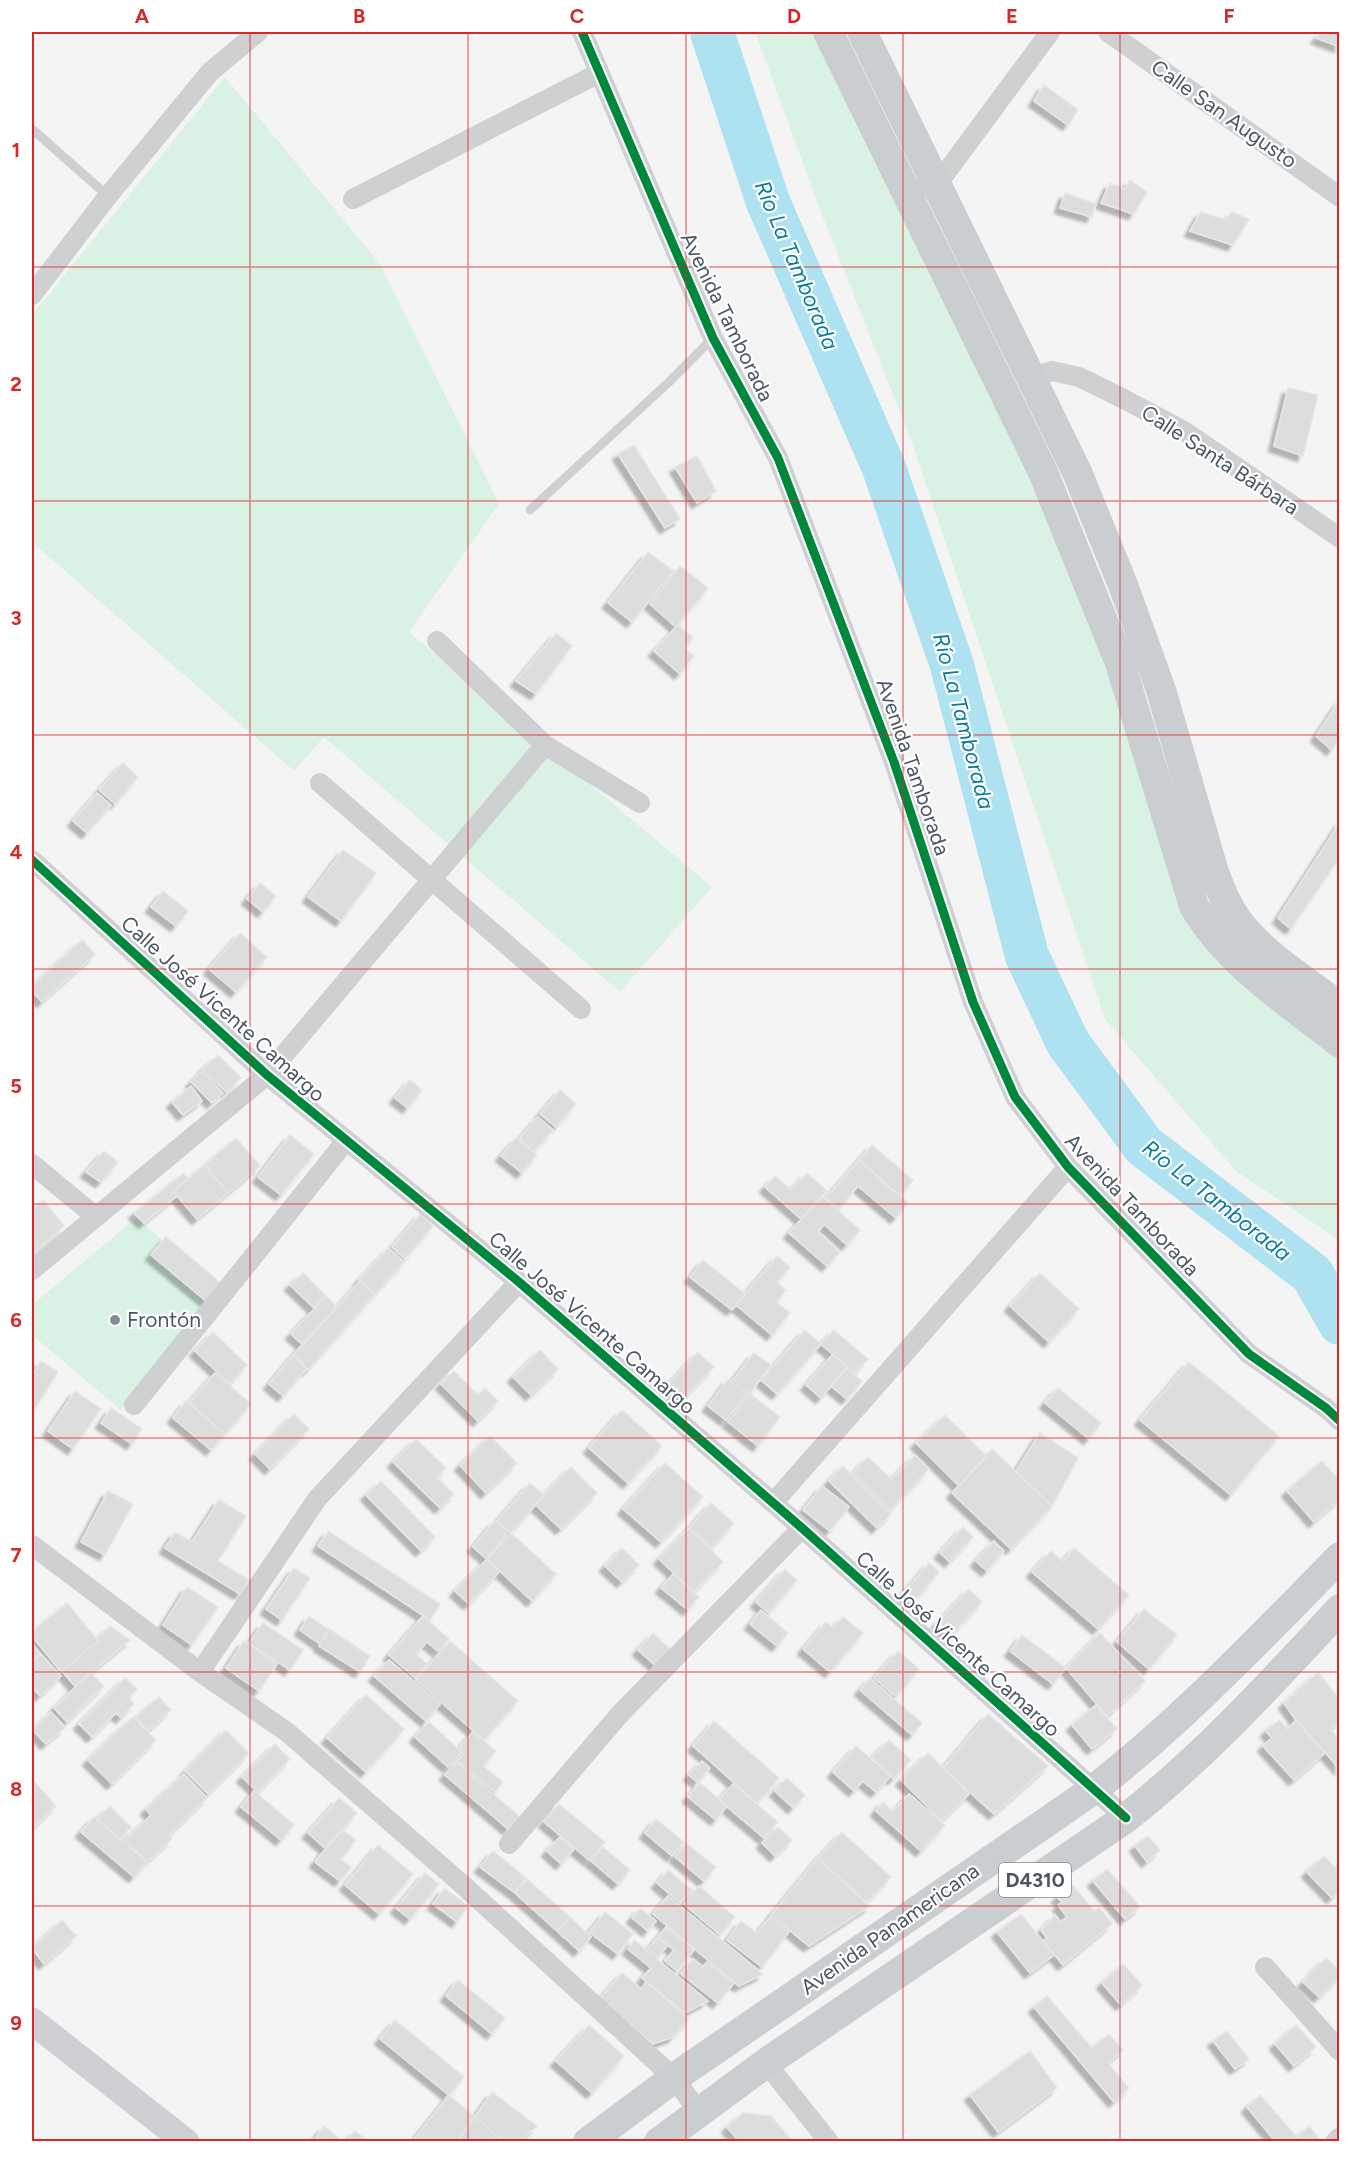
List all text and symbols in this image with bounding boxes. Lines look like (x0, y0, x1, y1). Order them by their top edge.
text: A (135, 4, 150, 28)
text: B (353, 4, 365, 28)
text: C (570, 4, 584, 28)
text: D (787, 4, 801, 28)
text: E (1006, 4, 1018, 28)
text: F (1223, 4, 1235, 28)
street label: Calle San Augusto (1147, 54, 1302, 173)
text: 1 (12, 138, 20, 162)
water label: Río La Tamborada (749, 176, 844, 354)
street label: Avenida Tamborada (676, 228, 779, 405)
text: 2 (10, 372, 22, 396)
street label: Calle Santa Bárbara (1137, 399, 1304, 520)
text: 3 (10, 606, 22, 630)
water label: Río La Tamborada (927, 630, 1000, 812)
street label: Avenida Tamborada (872, 675, 955, 858)
text: 4 (10, 840, 23, 864)
street label: Calle José Vicente Camargo (116, 910, 330, 1107)
text: 5 (10, 1074, 22, 1098)
street label: Avenida Tamborada (1060, 1128, 1205, 1281)
water label: Río La Tamborada (1137, 1134, 1296, 1267)
street label: Calle José Vicente Camargo (484, 1226, 701, 1419)
place label: Frontón (127, 1307, 201, 1332)
text: 6 (10, 1308, 22, 1332)
marker: Frontón (108, 1313, 122, 1327)
text: 7 (10, 1543, 22, 1567)
street label: Calle José Vicente Camargo (851, 1545, 1065, 1742)
text: 8 (10, 1777, 22, 1801)
street label: Avenida Panamericana (796, 1858, 984, 2000)
road number: D4310 (999, 1863, 1071, 1897)
text: 9 (10, 2011, 22, 2035)

